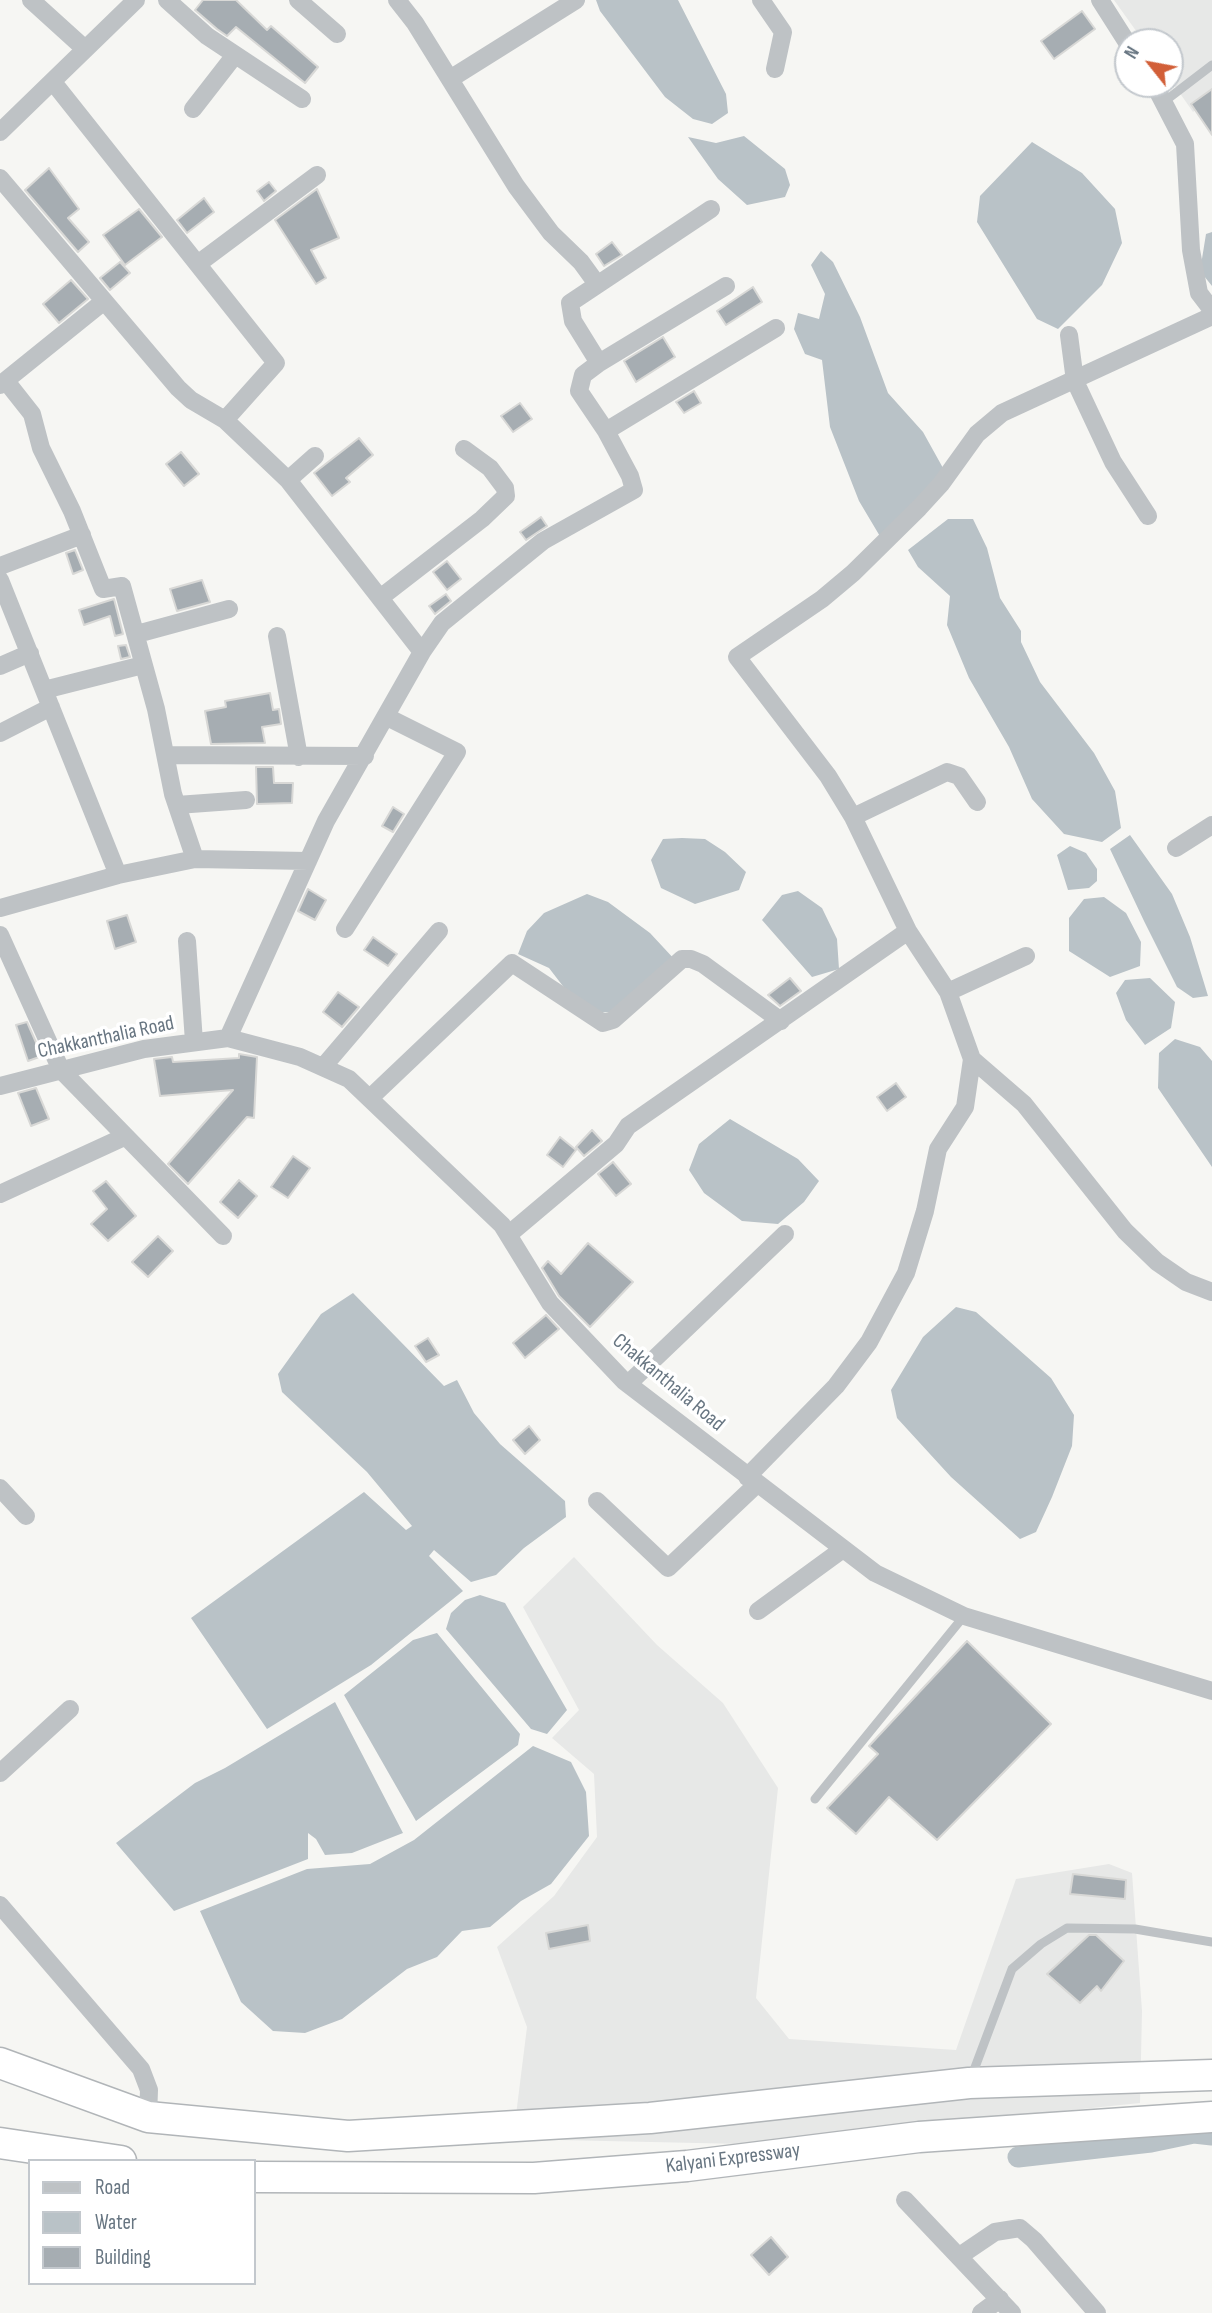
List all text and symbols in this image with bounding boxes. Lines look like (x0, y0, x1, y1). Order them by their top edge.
north arrow (1114, 28, 1184, 98)
text: N (1120, 43, 1145, 63)
street label: Chakkanthalia Road (36, 1011, 176, 1065)
street label: Chakkanthalia Road (607, 1329, 729, 1437)
street label: Kalyani Expressway (664, 2138, 802, 2180)
legend (28, 2159, 256, 2285)
text: Road (95, 2175, 130, 2200)
text: Water (95, 2210, 137, 2235)
text: Building (95, 2245, 151, 2270)

